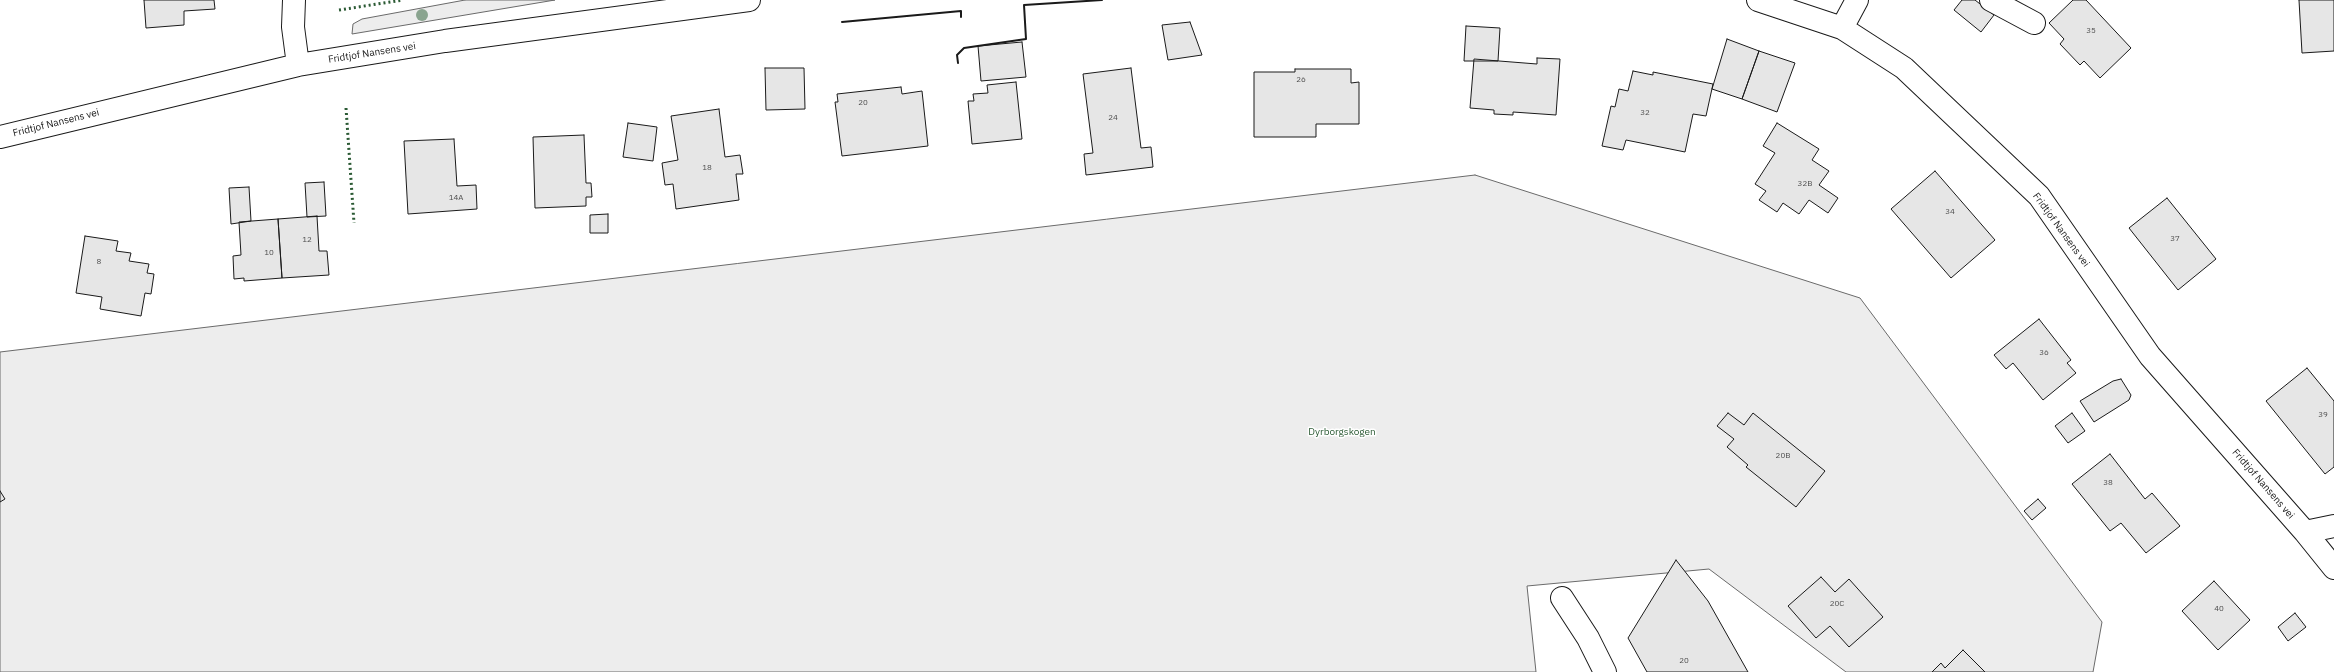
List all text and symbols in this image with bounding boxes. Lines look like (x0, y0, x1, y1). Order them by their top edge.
house number: 35 (2086, 26, 2096, 36)
street label: Fridtjof Nansens vei (327, 40, 417, 66)
house number: 26 (1296, 75, 1306, 85)
house number: 20 (858, 98, 868, 108)
street label: Fridtjof Nansens vei (12, 106, 100, 140)
house number: 32 (1640, 108, 1650, 118)
house number: 24 (1108, 113, 1118, 123)
house number: 18 (702, 163, 712, 173)
house number: 32B (1798, 179, 1812, 189)
street label: Fridtjof Nansens vei (2030, 191, 2092, 269)
house number: 14A (449, 193, 463, 203)
house number: 34 (1945, 207, 1955, 217)
house number: 37 (2170, 234, 2180, 244)
house number: 12 (302, 235, 312, 245)
house number: 10 (264, 248, 274, 258)
house number: 8 (97, 257, 101, 267)
house number: 36 (2039, 348, 2049, 358)
house number: 39 (2318, 410, 2328, 420)
park label: Dyrborgskogen (1308, 426, 1376, 438)
street label: Fridtjof Nansens vei (2229, 447, 2297, 521)
house number: 20B (1776, 451, 1790, 461)
house number: 38 (2103, 478, 2113, 488)
house number: 20C (1830, 599, 1844, 609)
house number: 40 (2214, 604, 2224, 614)
house number: 20 (1679, 656, 1689, 666)

